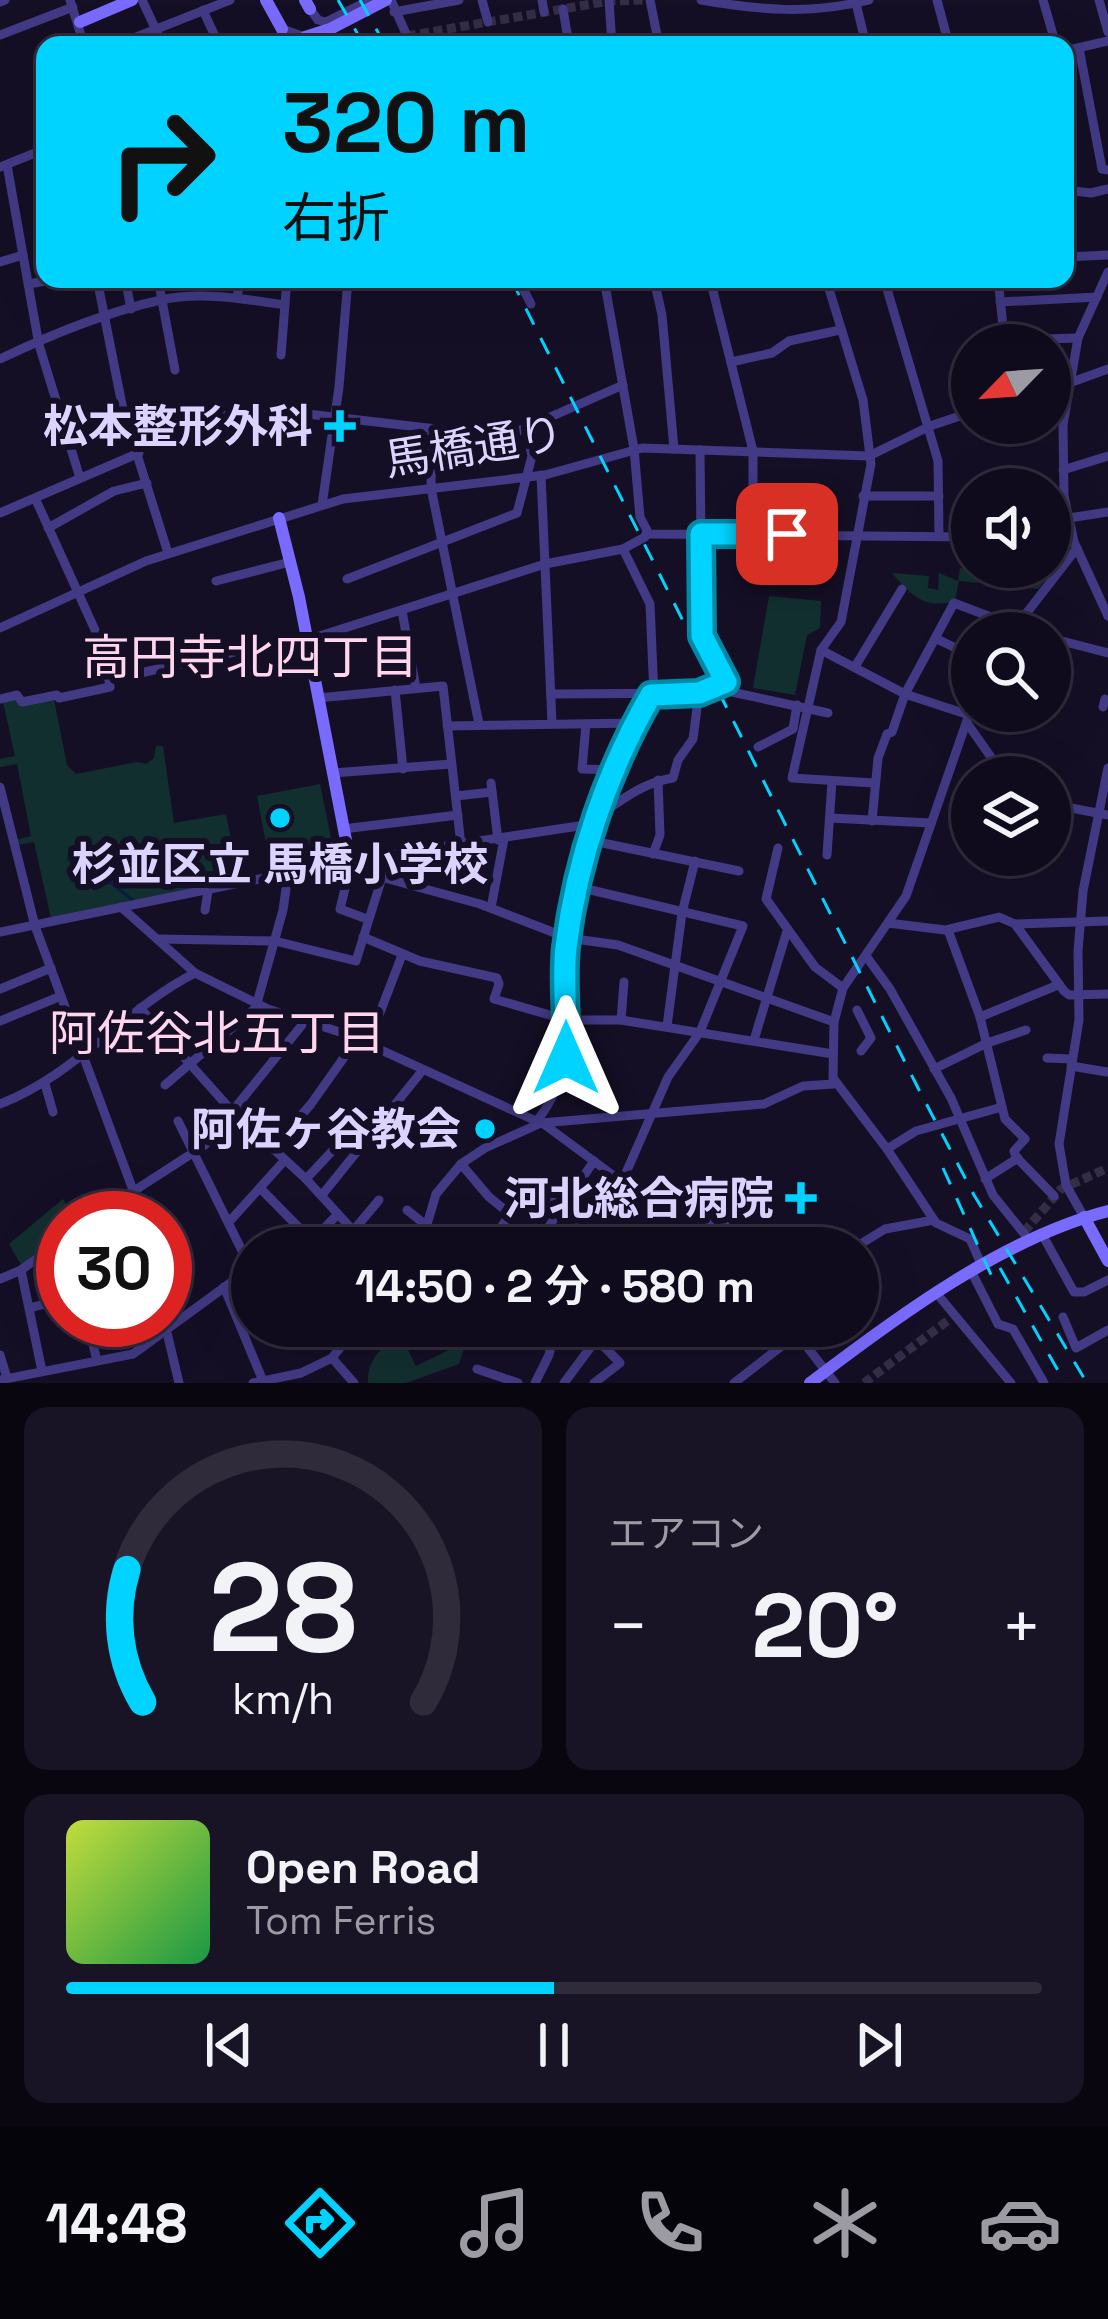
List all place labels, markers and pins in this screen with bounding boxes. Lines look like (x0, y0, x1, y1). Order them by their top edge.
place label: 松本整形外科 (43, 398, 313, 455)
marker: 松本整形外科 (324, 410, 356, 442)
pin (736, 483, 838, 585)
marker: 杉並区立 馬橋小学校 (267, 805, 293, 831)
place label: 杉並区立 馬橋小学校 (72, 836, 488, 893)
place label: 阿佐ヶ谷教会 (191, 1101, 461, 1158)
marker: 阿佐ヶ谷教会 (472, 1116, 498, 1142)
place label: 河北総合病院 (504, 1170, 774, 1227)
marker: 河北総合病院 (785, 1182, 817, 1214)

